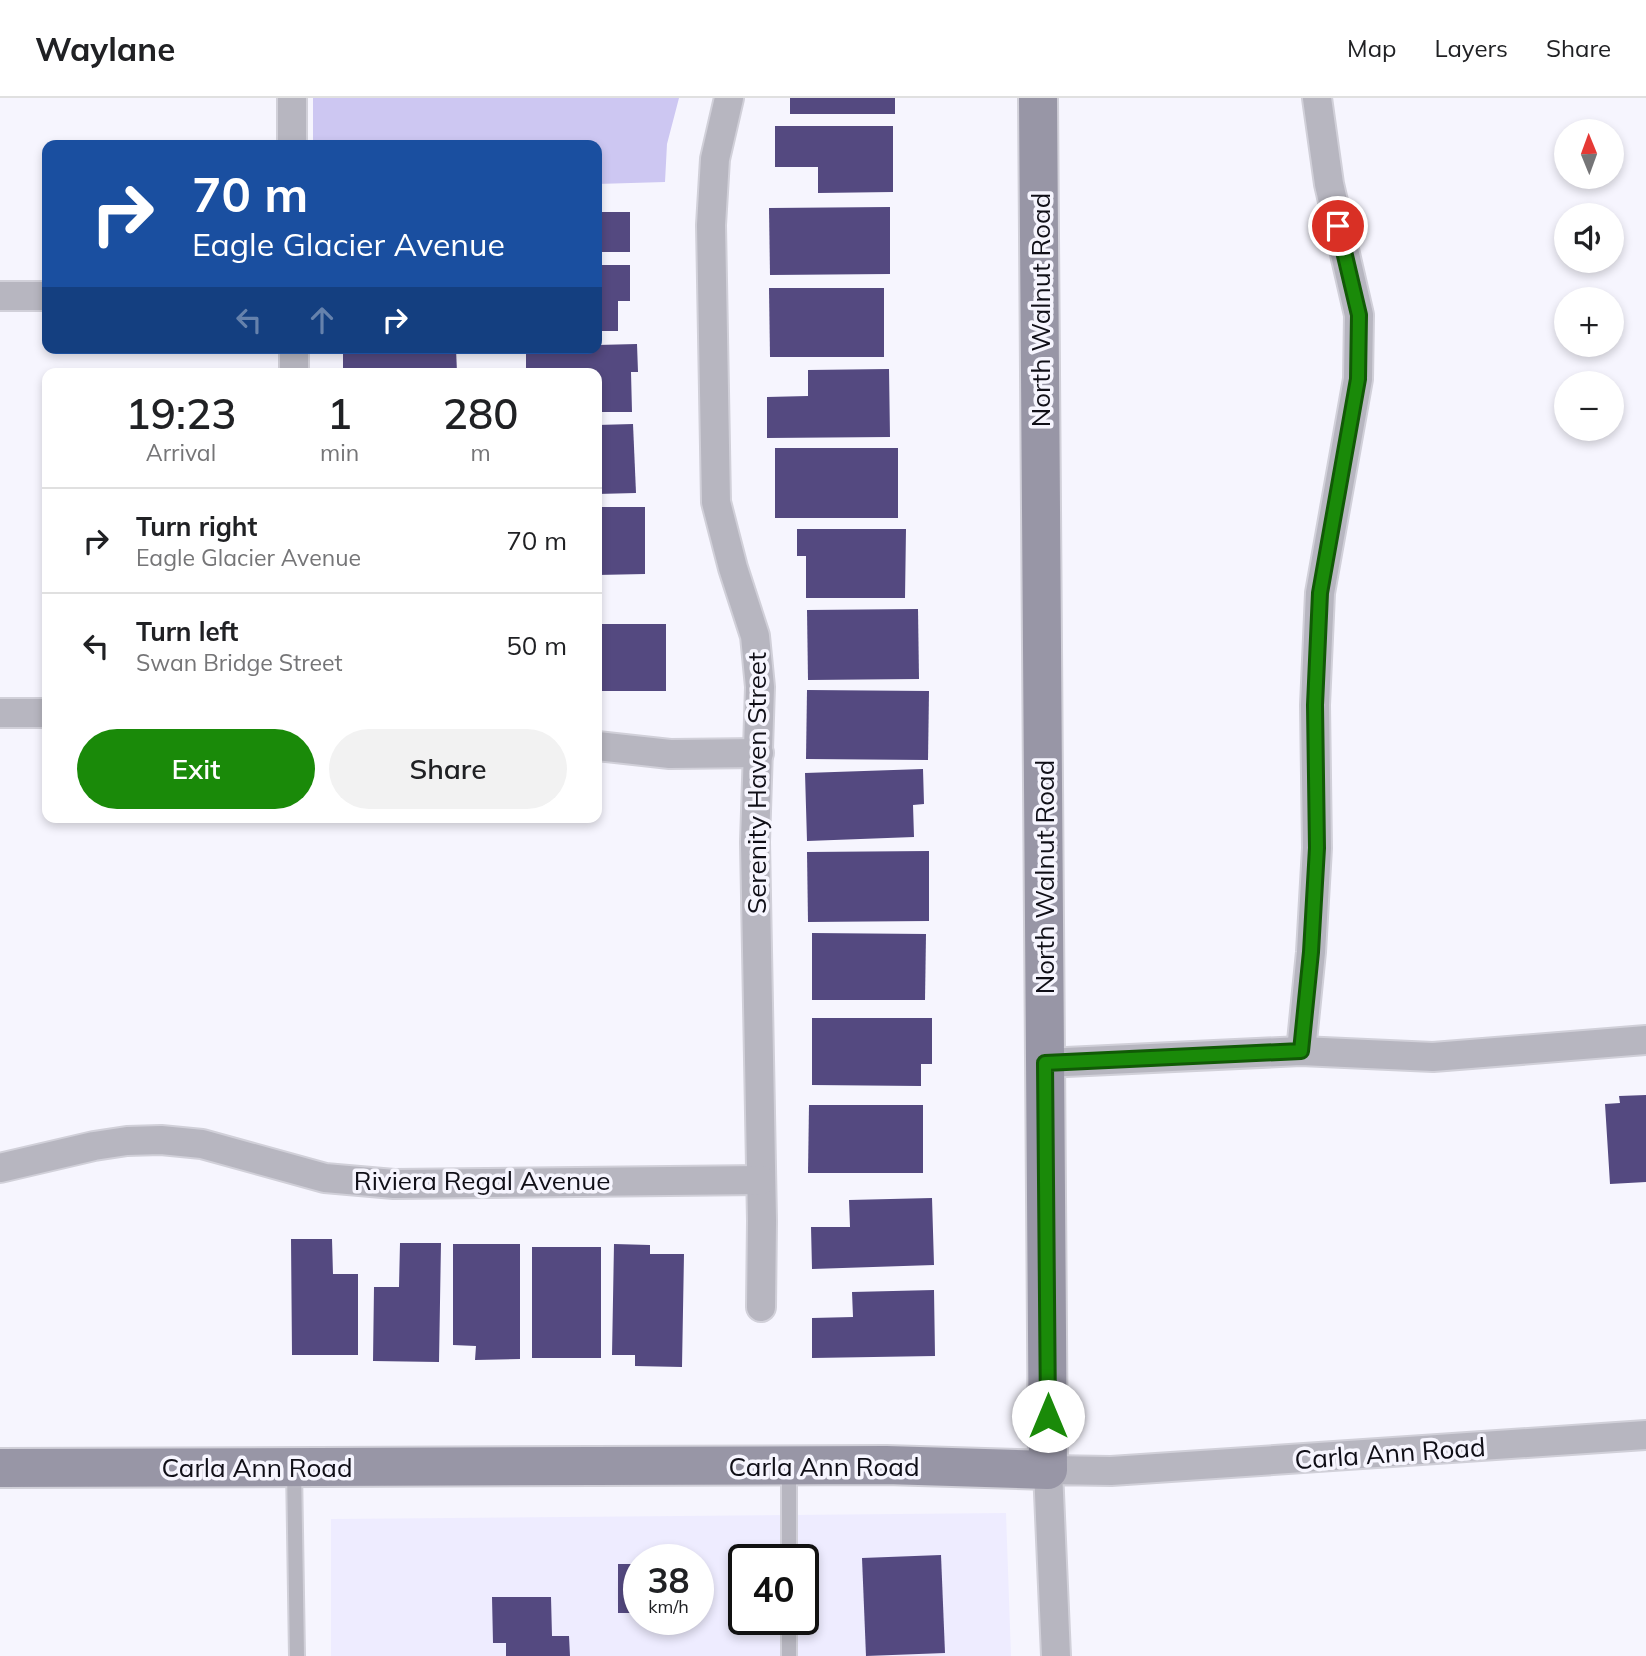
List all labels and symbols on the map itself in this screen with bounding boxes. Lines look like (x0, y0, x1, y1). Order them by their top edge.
north arrow (1554, 119, 1624, 189)
street label: North Walnut Road (1024, 193, 1057, 427)
pin (1308, 196, 1368, 256)
street label: Serenity Haven Street (740, 652, 773, 914)
street label: North Walnut Road (1028, 760, 1061, 994)
street label: Riviera Regal Avenue (354, 1164, 610, 1197)
position arrow (1011, 1379, 1085, 1453)
street label: Carla Ann Road (1294, 1430, 1486, 1476)
street label: Carla Ann Road (728, 1450, 920, 1483)
street label: Carla Ann Road (161, 1451, 353, 1484)
speed limit sign: 40 (728, 1544, 819, 1635)

